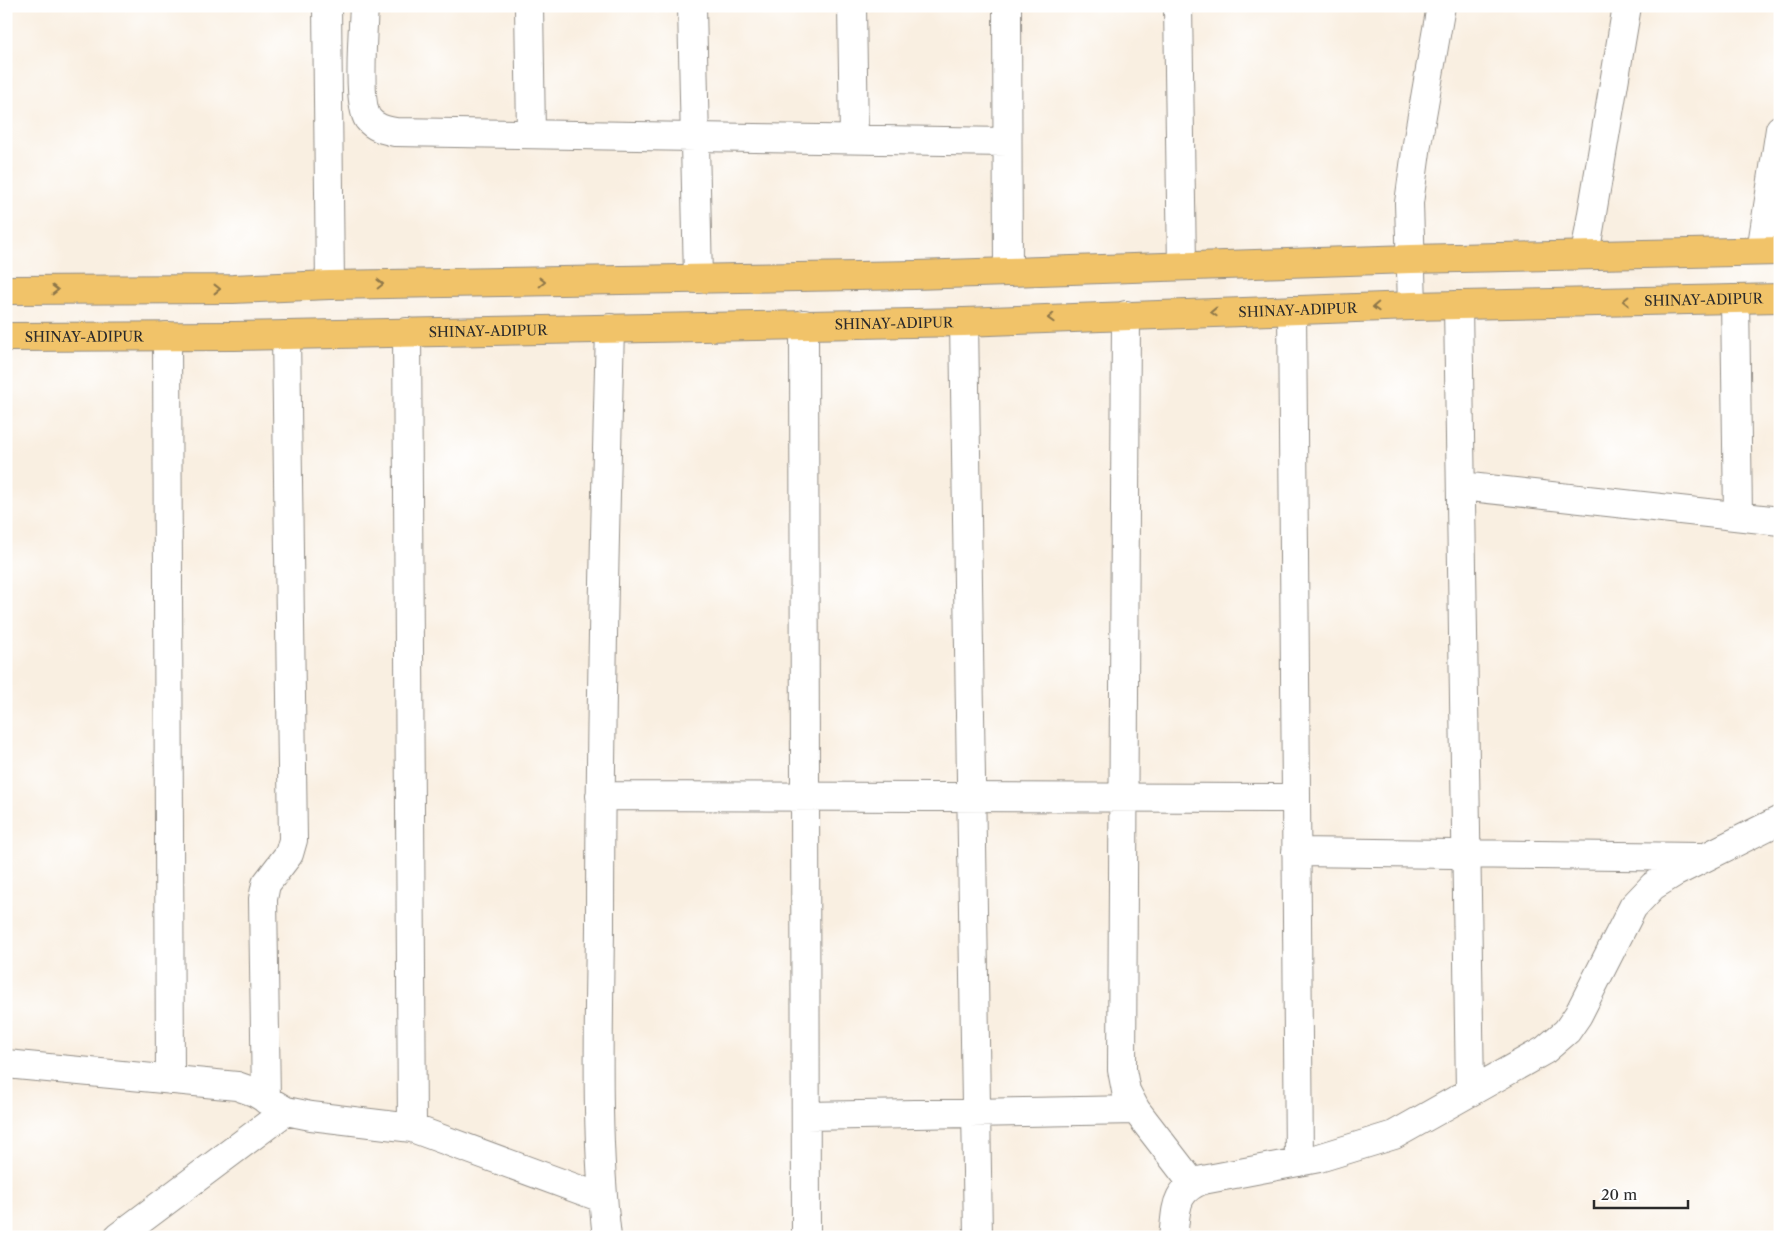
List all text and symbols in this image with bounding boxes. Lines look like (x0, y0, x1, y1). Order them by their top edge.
one-way arrow (539, 276, 547, 287)
one-way arrow (376, 279, 384, 289)
one-way arrow (214, 284, 222, 294)
one-way arrow (52, 285, 59, 295)
street label: SHINAY-ADIPUR (1644, 289, 1764, 310)
one-way arrow (1622, 296, 1630, 306)
street label: SHINAY-ADIPUR (1238, 299, 1358, 321)
one-way arrow (1372, 302, 1380, 312)
one-way arrow (1210, 307, 1218, 318)
street label: SHINAY-ADIPUR (834, 313, 954, 333)
one-way arrow (1047, 313, 1055, 324)
street label: SHINAY-ADIPUR (428, 321, 548, 341)
street label: SHINAY-ADIPUR (25, 327, 144, 346)
scale bar (1594, 1178, 1687, 1210)
text: 20 m (1601, 1185, 1637, 1204)

